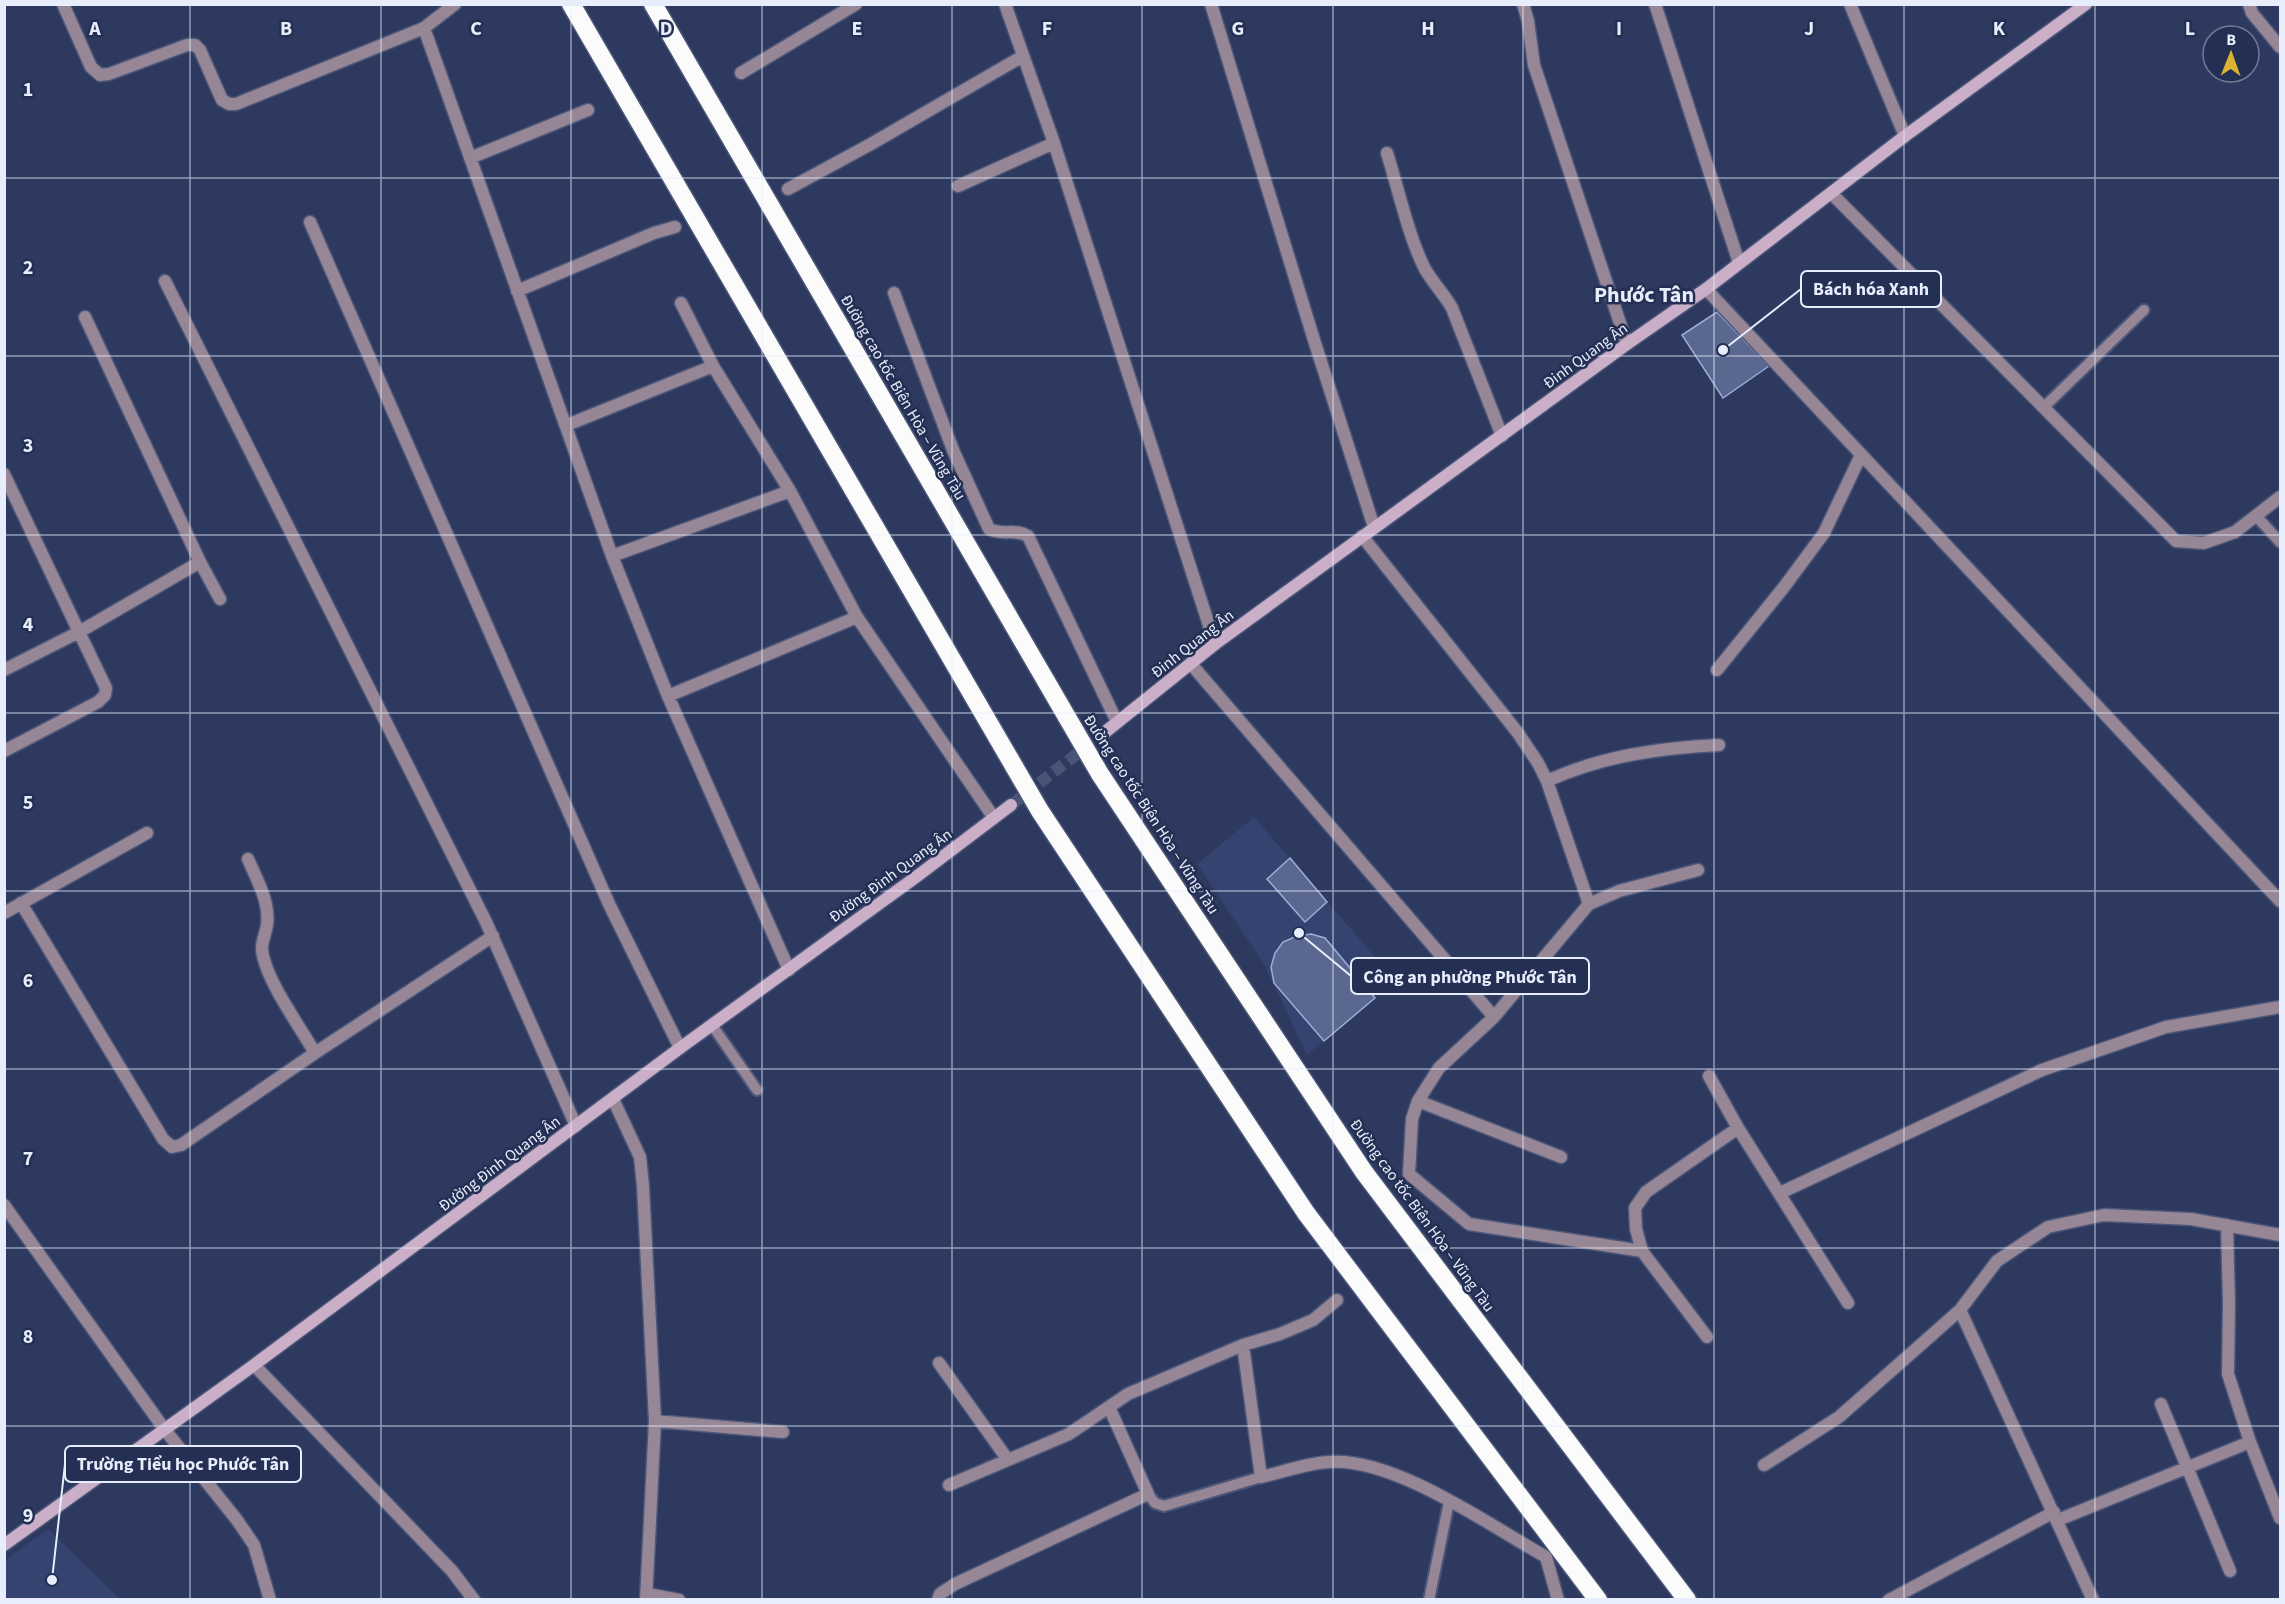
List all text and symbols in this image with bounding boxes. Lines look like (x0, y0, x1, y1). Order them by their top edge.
text: A (88, 15, 101, 43)
text: B (280, 15, 292, 43)
text: C (470, 15, 482, 43)
text: D (660, 15, 672, 43)
text: E (852, 15, 862, 43)
text: F (1042, 15, 1052, 43)
text: G (1232, 15, 1244, 43)
text: H (1421, 15, 1435, 43)
text: I (1616, 15, 1622, 43)
text: J (1804, 15, 1814, 43)
text: K (1993, 15, 2006, 43)
text: L (2185, 15, 2195, 43)
north arrow (2201, 24, 2261, 84)
text: B (2226, 29, 2237, 51)
text: 1 (23, 76, 33, 104)
text: 2 (23, 254, 33, 282)
callout: Bách hóa Xanh (1801, 271, 1941, 307)
text: Bách hóa Xanh (1813, 277, 1929, 302)
district label: Phước Tân (1594, 279, 1694, 311)
street label: Đường cao tốc Biên Hòa – Vũng Tàu (835, 291, 971, 504)
street label: Đinh Quang Ân (1539, 318, 1632, 394)
text: 3 (23, 432, 33, 460)
street label: Đinh Quang Ân (1147, 604, 1239, 683)
text: 4 (23, 611, 34, 639)
street label: Đường cao tốc Biên Hòa – Vũng Tàu (1078, 710, 1224, 919)
text: 5 (23, 789, 33, 817)
street label: Đường Đinh Quang Ân (825, 824, 957, 928)
callout: Công an phường Phước Tân (1351, 958, 1589, 994)
text: Công an phường Phước Tân (1363, 965, 1577, 990)
text: 6 (23, 967, 33, 995)
street label: Đường Đinh Quang Ân (434, 1111, 565, 1217)
street label: Đường cao tốc Biên Hòa – Vũng Tàu (1345, 1115, 1500, 1317)
text: 7 (23, 1145, 33, 1173)
text: 8 (23, 1323, 33, 1351)
callout: Trường Tiểu học Phước Tân (65, 1446, 301, 1482)
text: Trường Tiểu học Phước Tân (77, 1452, 289, 1477)
text: 9 (23, 1502, 33, 1530)

